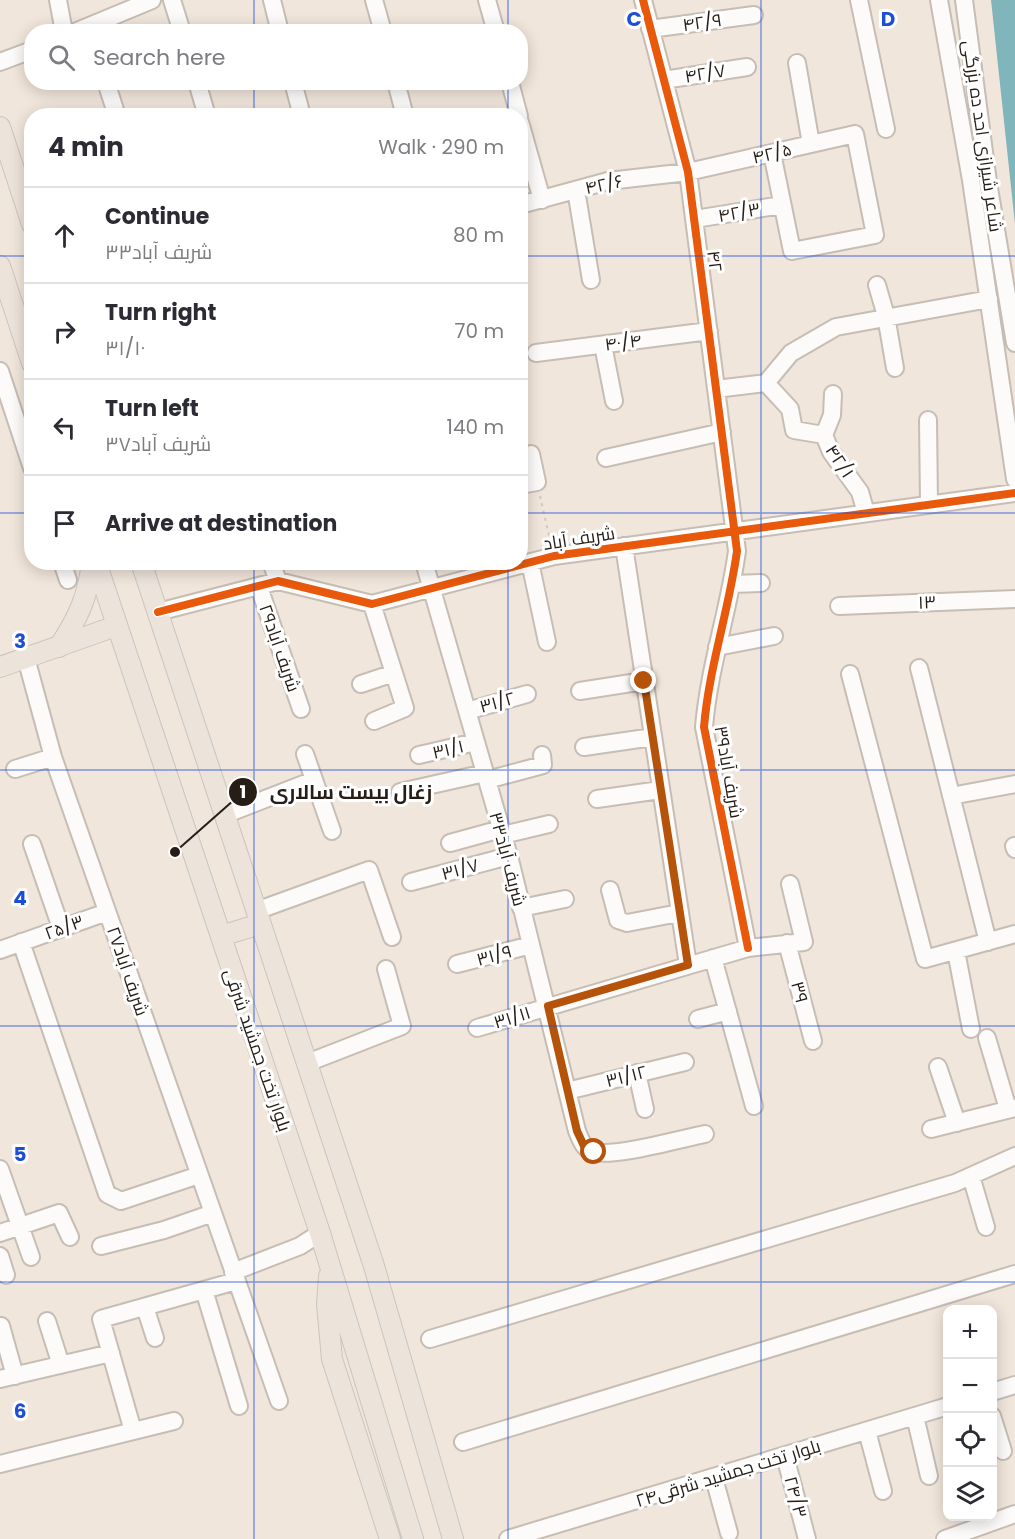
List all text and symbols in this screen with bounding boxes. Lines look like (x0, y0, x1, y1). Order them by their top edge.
text: C (626, 5, 642, 33)
text: D (881, 5, 895, 33)
street label: ۴۲/۹ (681, 7, 723, 37)
search box (24, 24, 528, 90)
street label: شاعر شیرازی احد ده بزرگی (957, 38, 1009, 234)
icon: search (45, 41, 78, 74)
text: Search here (93, 42, 226, 73)
street label: ۴۲/۷ (683, 57, 727, 89)
text: 4 min (48, 129, 124, 165)
text: Walk · 290 m (378, 133, 504, 161)
street label: ۴۲/۵ (750, 136, 794, 170)
street label: ۴۲/۶ (583, 168, 625, 200)
street label: ۴۲/۳ (716, 196, 762, 228)
text: Continue (105, 201, 209, 232)
icon: ahead (48, 219, 81, 252)
text: 80 m (453, 221, 504, 249)
text: شریف آباد۳۳ (105, 238, 212, 266)
street label: ۴۲ (701, 249, 729, 273)
text: Turn right (105, 297, 216, 328)
icon: right (48, 315, 81, 348)
text: 70 m (455, 317, 504, 345)
street label: ۴۰/۴ (603, 327, 643, 357)
text: ۳۱/۱۰ (105, 334, 145, 362)
text: Turn left (105, 393, 199, 424)
icon: left (48, 411, 81, 444)
text: 140 m (447, 413, 504, 441)
text: شریف آباد۳۷ (105, 430, 211, 458)
street label: ۴۲/۱ (820, 439, 860, 483)
icon: arrive (48, 507, 81, 540)
text: Arrive at destination (105, 508, 337, 539)
street label: شریف آباد (541, 520, 617, 556)
street label: ۱۳ (918, 589, 936, 615)
street label: شریف آباد۲۹ (253, 601, 307, 695)
text: 3 (14, 627, 26, 655)
route end (630, 667, 656, 693)
street label: ۳۱/۲ (476, 685, 518, 719)
street label: شریف آباد۳۹ (709, 724, 749, 820)
street label: ۳۱/۱ (430, 733, 466, 765)
callout: زغال بیست سالاری (228, 773, 445, 811)
text: زغال بیست سالاری (270, 778, 432, 806)
text: 1 (240, 779, 246, 804)
street label: شریف آباد۳۳ (483, 809, 533, 909)
street label: ۳۱/۷ (439, 852, 481, 886)
text: 4 (13, 884, 27, 912)
street label: ۲۵/۳ (41, 908, 87, 946)
street label: شریف آباد۲۷ (101, 923, 155, 1019)
street label: ۳۱/۹ (474, 938, 514, 972)
street label: بلوار تخت جمشید شرقی (218, 965, 298, 1135)
street label: ۳۹ (785, 978, 815, 1006)
street label: ۳۱/۱۱ (490, 1000, 534, 1034)
street label: ۳۱/۱۲ (603, 1059, 649, 1093)
route start (580, 1138, 606, 1164)
text: 5 (14, 1140, 27, 1168)
map controls (943, 1305, 997, 1521)
button: + (943, 1305, 997, 1359)
button: − (943, 1359, 997, 1413)
text: 6 (14, 1397, 26, 1425)
button: locate (943, 1413, 997, 1467)
street label: بلوار تخت جمشید شرقی۲۴ (632, 1433, 824, 1513)
button: layers (943, 1467, 997, 1521)
street label: ۲۴/۳ (778, 1473, 814, 1521)

